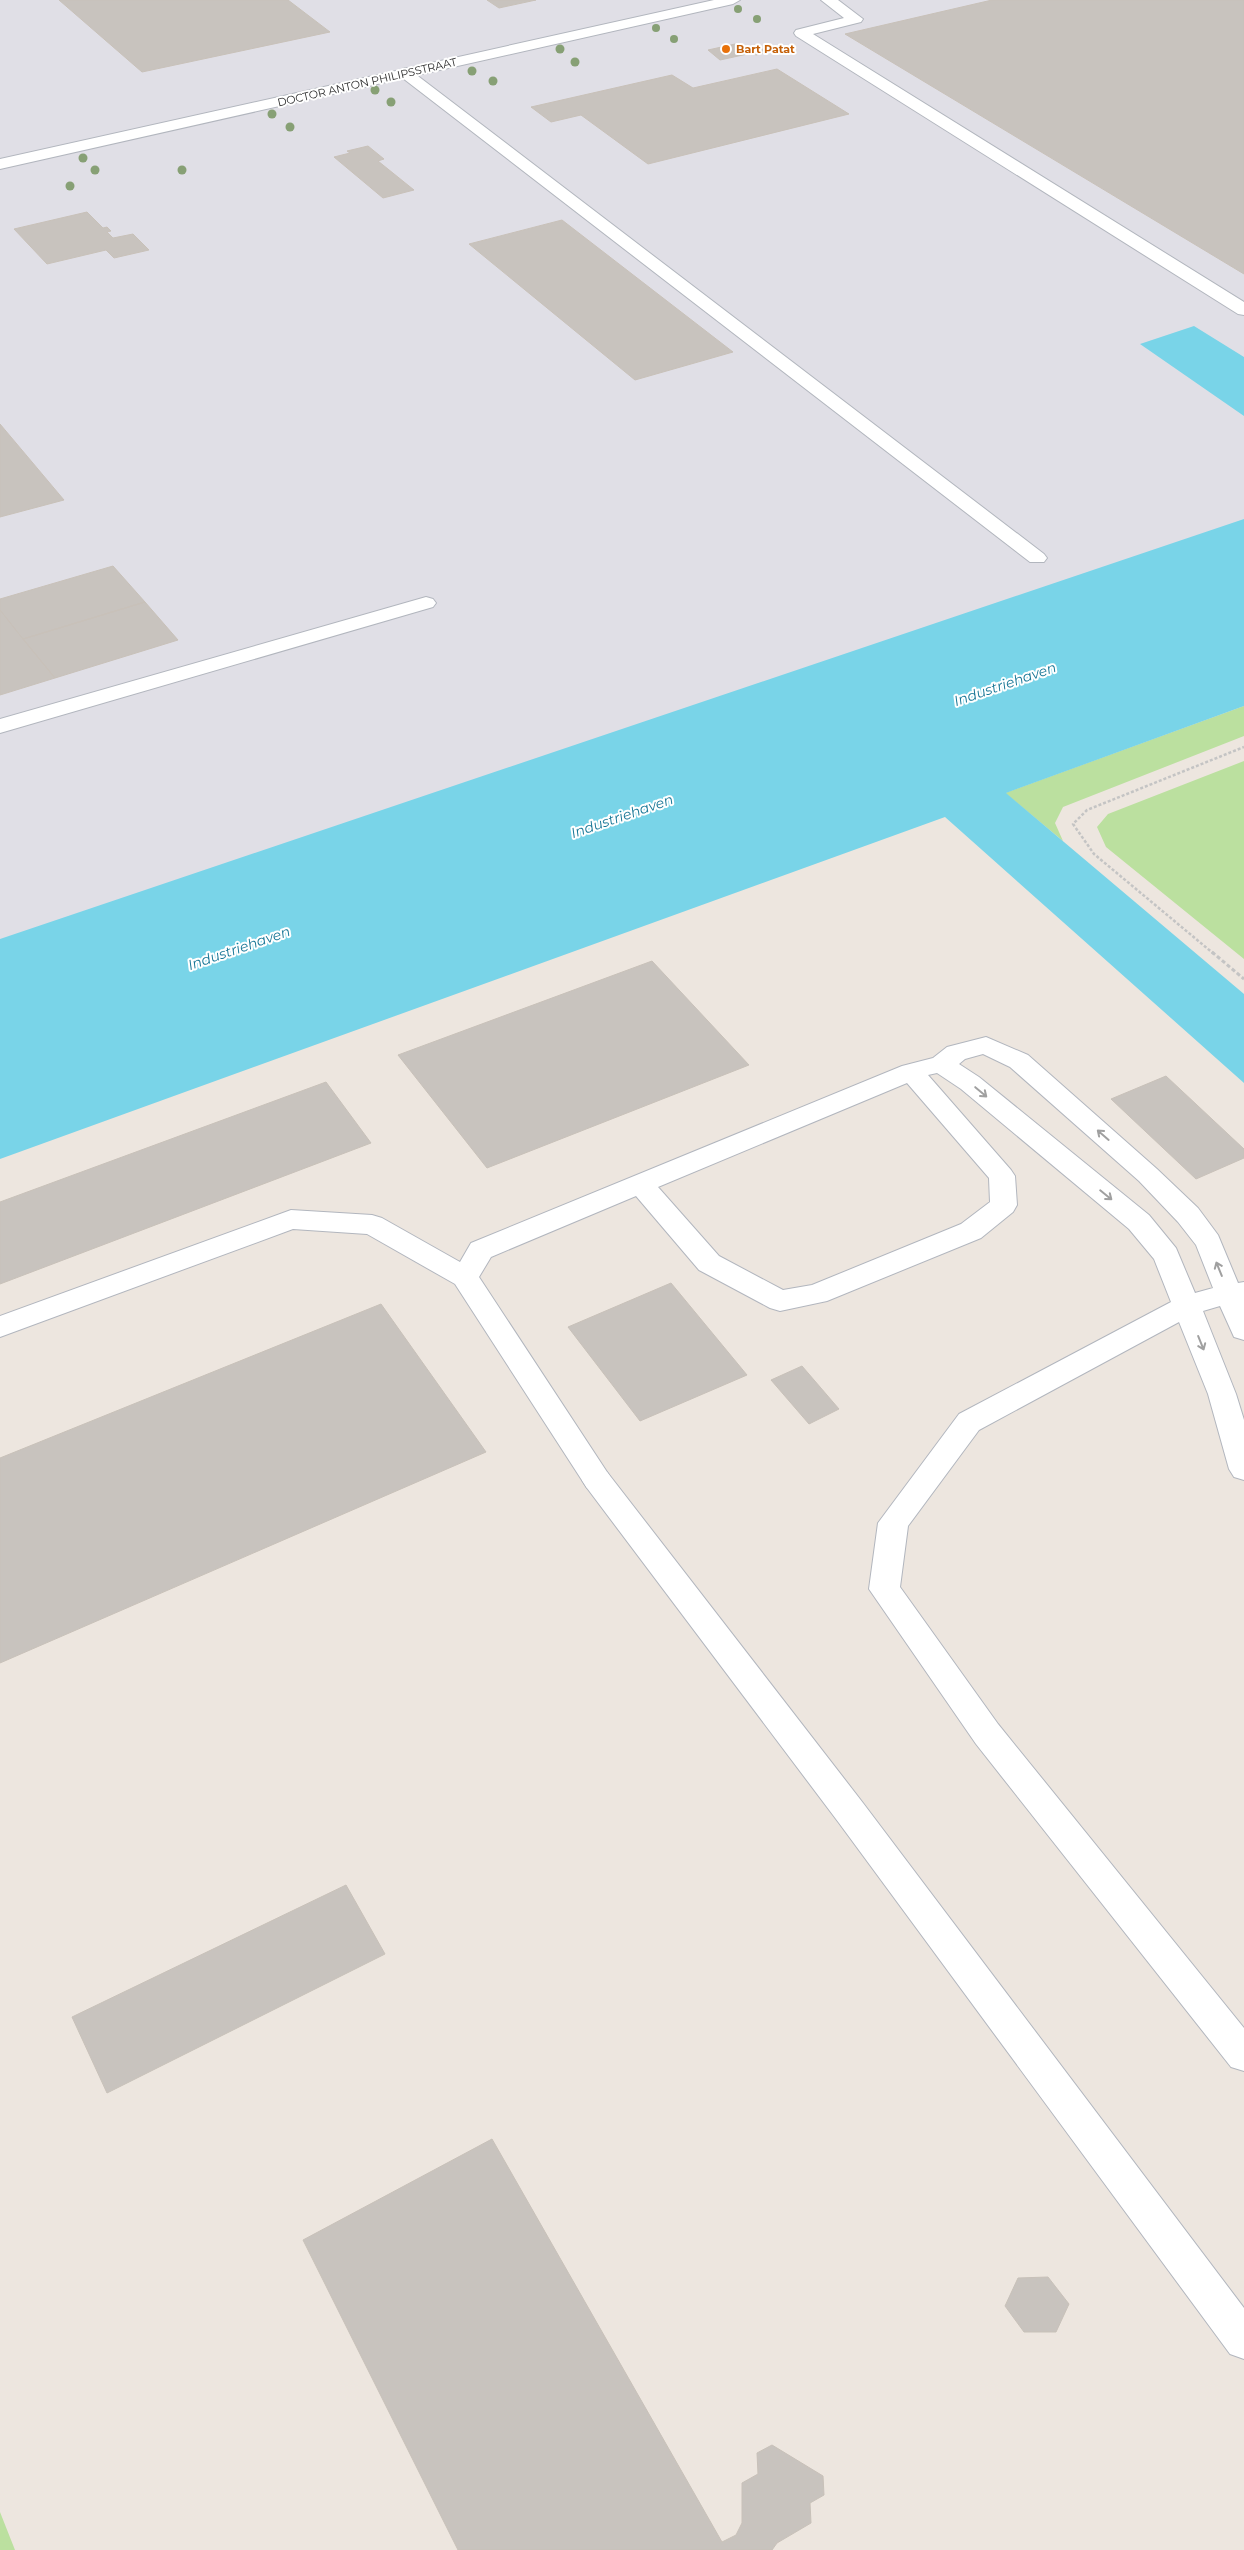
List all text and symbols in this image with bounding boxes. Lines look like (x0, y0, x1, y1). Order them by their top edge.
place label: Bart Patat (736, 42, 795, 56)
marker: Bart Patat (720, 43, 732, 55)
street label: DOCTOR ANTON PHILIPSSTRAAT (276, 54, 459, 109)
water label: Industriehaven (951, 658, 1059, 710)
water label: Industriehaven (568, 790, 676, 842)
water label: Industriehaven (185, 922, 293, 974)
one-way arrow (974, 1086, 987, 1097)
one-way arrow (1096, 1129, 1109, 1141)
one-way arrow (1100, 1190, 1113, 1201)
one-way arrow (1213, 1262, 1223, 1277)
one-way arrow (1197, 1335, 1207, 1350)

